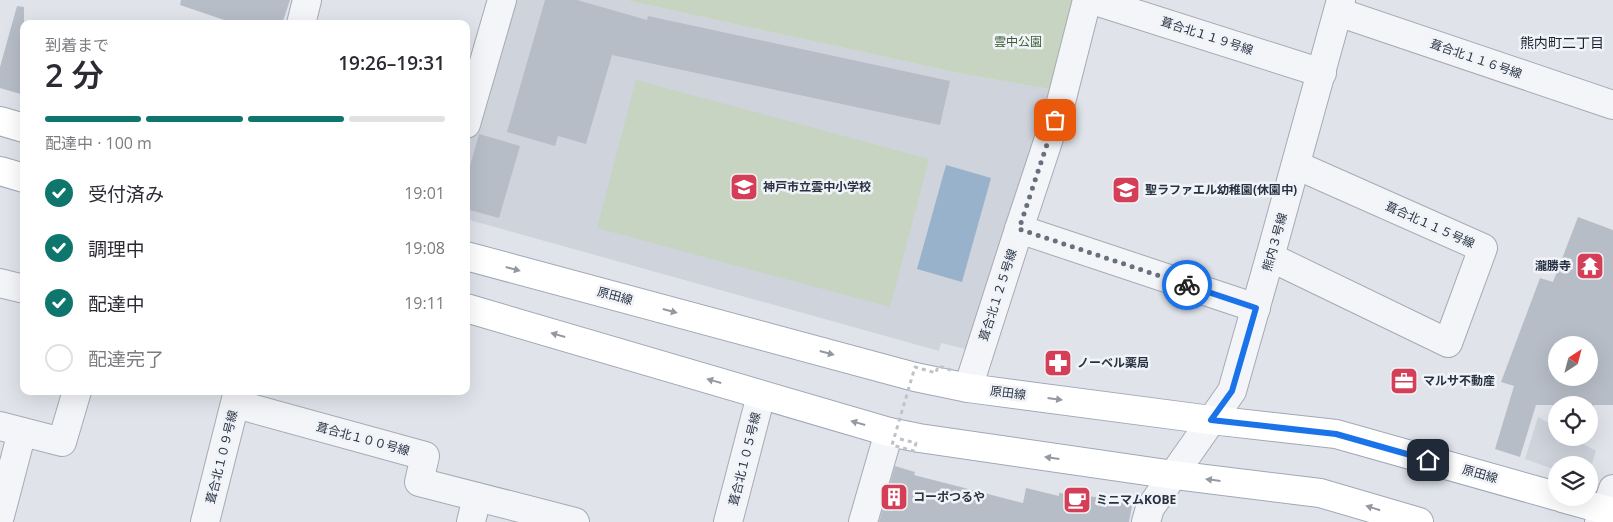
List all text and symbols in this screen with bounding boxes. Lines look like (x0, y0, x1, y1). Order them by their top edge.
street label: 葺合北１１９号線 (1159, 13, 1255, 58)
park label: 雲中公園 (994, 33, 1042, 50)
district label: 熊内町二丁目 (1520, 33, 1604, 52)
text: 到着まで (45, 34, 109, 56)
street label: 葺合北１１６号線 (1428, 35, 1524, 82)
text: 19:26–19:31 (338, 50, 445, 76)
text: 2 分 (45, 53, 104, 96)
pin (1034, 99, 1076, 141)
icon: bag (1041, 106, 1069, 134)
text: 配達中 · 100 m (45, 132, 152, 154)
school or university icon: 神戸市立雲中小学校 (729, 172, 759, 202)
school or university icon: 聖ラファエル幼稚園(休園中) (1111, 175, 1141, 205)
place label: 神戸市立雲中小学校 (763, 178, 871, 195)
icon: check (45, 179, 73, 207)
text: 受付済み (88, 181, 164, 207)
place label: 聖ラファエル幼稚園(休園中) (1145, 181, 1297, 198)
text: 19:01 (404, 182, 445, 204)
street label: 葺合北１１５号線 (1383, 197, 1478, 252)
street label: 熊内３号線 (1258, 211, 1291, 273)
icon: check (45, 234, 73, 262)
text: 調理中 (88, 236, 145, 262)
text: 19:08 (404, 237, 445, 259)
street label: 葺合北１２５号線 (975, 247, 1020, 343)
temple icon: 瀧勝寺 (1575, 251, 1605, 281)
place label: 瀧勝寺 (1535, 257, 1571, 274)
courier (1162, 260, 1212, 310)
one-way arrow (506, 265, 521, 273)
icon: bike (1173, 271, 1201, 299)
street label: 原田線 (596, 283, 635, 308)
icon: check (45, 289, 73, 317)
text: 配達中 (88, 291, 145, 317)
text: 19:11 (404, 292, 445, 314)
one-way arrow (663, 307, 678, 315)
one-way arrow (551, 331, 566, 339)
north arrow (1548, 336, 1598, 386)
map controls (1548, 336, 1598, 506)
text: 配達完了 (88, 346, 164, 372)
pharmacy icon: ノーベル薬局 (1043, 348, 1073, 378)
one-way arrow (820, 350, 835, 358)
place label: ノーベル薬局 (1077, 354, 1149, 371)
office icon: マルサ不動産 (1389, 366, 1419, 396)
place label: マルサ不動産 (1423, 372, 1495, 389)
one-way arrow (707, 377, 722, 385)
street label: 原田線 (989, 382, 1027, 403)
one-way arrow (1047, 395, 1063, 403)
button: locate (1548, 396, 1598, 446)
street label: 葺合北１０９号線 (202, 408, 241, 506)
street label: 葺合北１０５号線 (725, 410, 764, 508)
street label: 葺合北１００号線 (315, 418, 412, 459)
one-way arrow (850, 418, 865, 426)
pin (1407, 439, 1449, 481)
icon: home (1414, 446, 1442, 474)
one-way arrow (1044, 453, 1060, 461)
button: layers (1548, 456, 1598, 506)
street label: 原田線 (1460, 460, 1500, 487)
one-way arrow (1205, 476, 1221, 484)
building icon: コーポつるや (879, 482, 909, 512)
cafe icon: ミニマムKOBE (1062, 485, 1092, 515)
place label: コーポつるや (913, 488, 985, 505)
place label: ミニマムKOBE (1096, 491, 1177, 508)
one-way arrow (1365, 504, 1380, 512)

